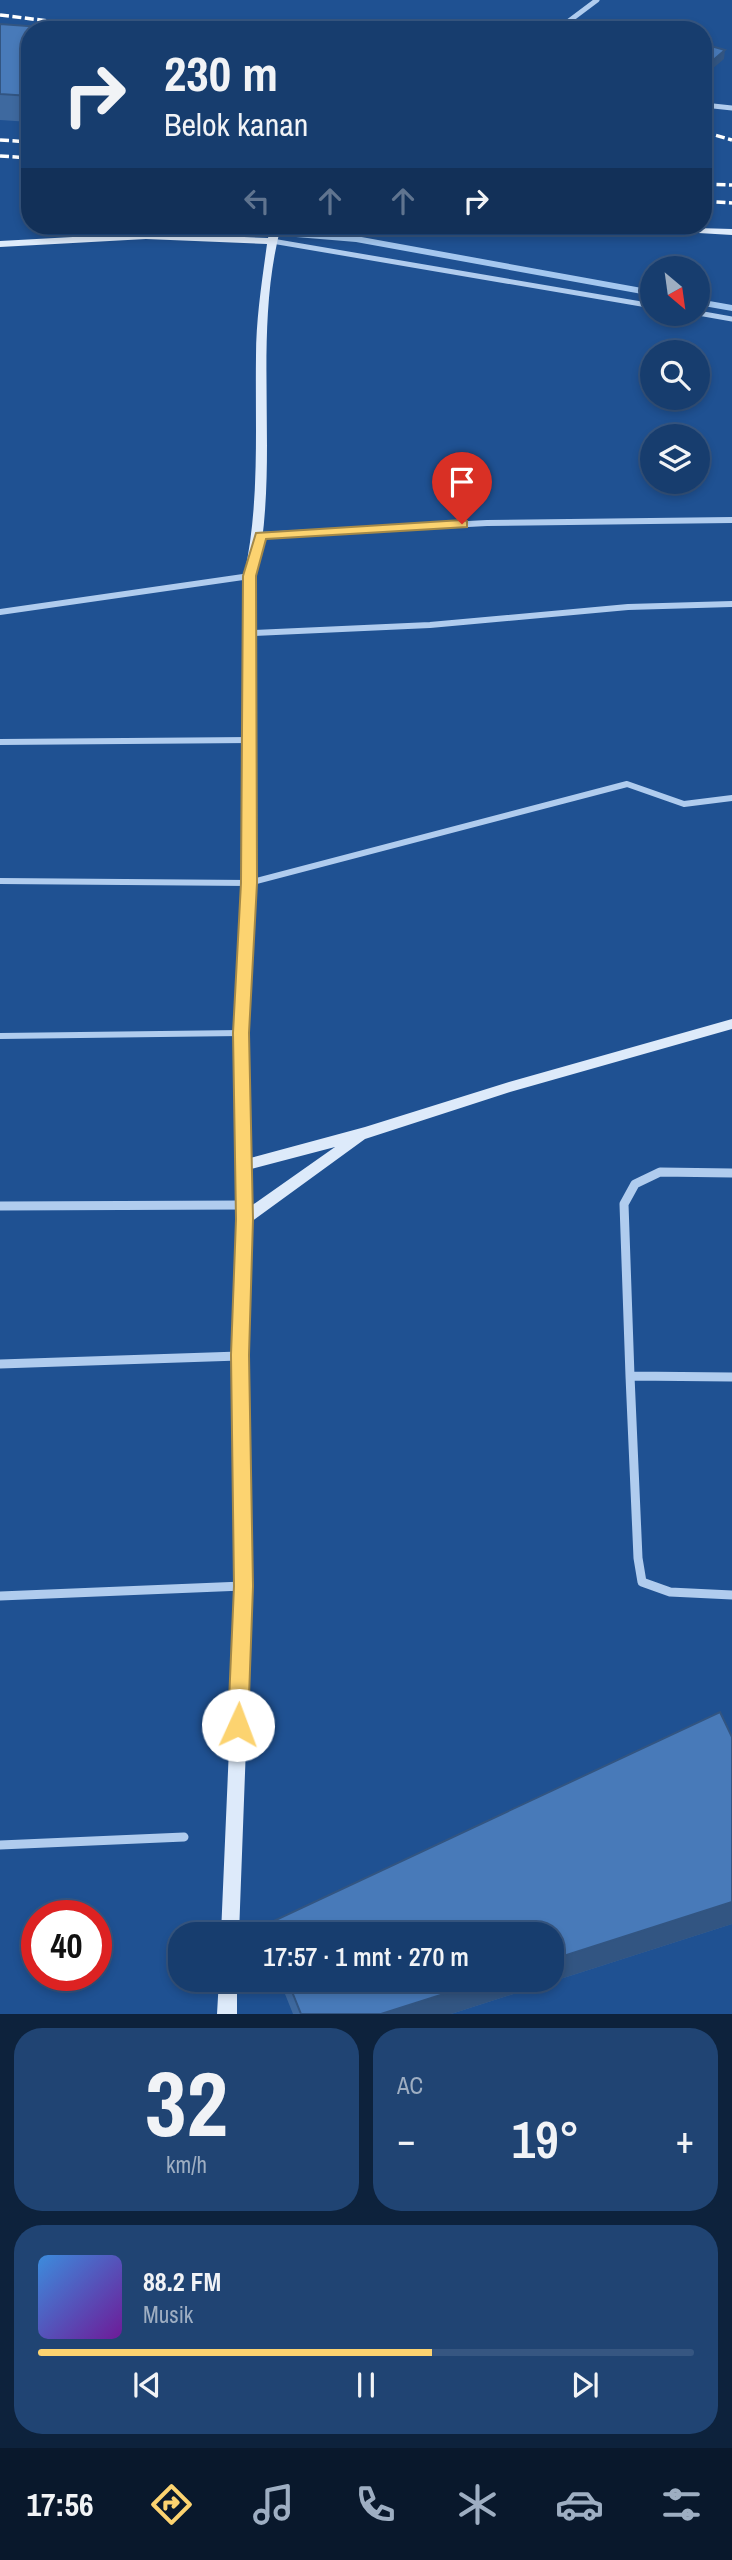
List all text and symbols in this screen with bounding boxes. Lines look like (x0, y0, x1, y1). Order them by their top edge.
text: 230 m (164, 40, 278, 106)
icon: right (49, 49, 140, 140)
text: Belok kanan (164, 103, 308, 146)
icon: left (238, 182, 276, 220)
icon: ahead (311, 182, 349, 220)
icon: ahead (384, 182, 422, 220)
icon: right (457, 182, 495, 220)
north arrow (640, 256, 710, 326)
map controls (640, 256, 710, 494)
button: search (640, 340, 710, 410)
button: layers (640, 424, 710, 494)
pin (432, 452, 492, 524)
icon: arrive (443, 463, 481, 501)
position arrow (201, 1688, 275, 1762)
speed limit sign: 40 (21, 1900, 112, 1991)
text: 17:57 · 1 mnt · 270 m (263, 1939, 469, 1974)
text: 32 (145, 2042, 228, 2164)
text: AC (397, 2070, 423, 2101)
text: 19° (511, 2104, 580, 2174)
text: − (397, 2114, 415, 2165)
text: + (676, 2114, 694, 2165)
text: km/h (166, 2149, 207, 2180)
text: 88.2 FM (143, 2264, 221, 2299)
text: Musik (143, 2299, 193, 2330)
icon: previous (128, 2366, 166, 2404)
icon: pause (347, 2366, 385, 2404)
icon: next (566, 2366, 604, 2404)
icon: directions (147, 2480, 196, 2529)
icon: music (249, 2480, 298, 2529)
icon: phone (351, 2480, 400, 2529)
icon: climate (453, 2480, 502, 2529)
icon: car (555, 2480, 604, 2529)
icon: filters (657, 2480, 706, 2529)
text: 17:56 (26, 2483, 94, 2526)

